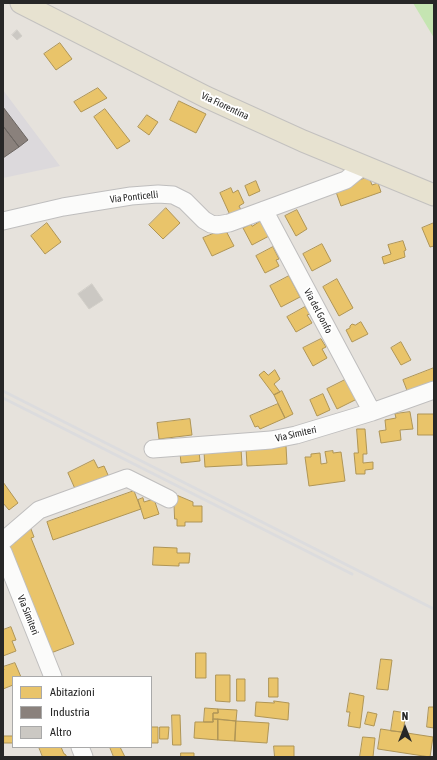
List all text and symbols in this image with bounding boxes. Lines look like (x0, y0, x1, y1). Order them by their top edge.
street label: Via Fiorentina (199, 90, 251, 122)
street label: Via Ponticelli (109, 188, 159, 206)
street label: Via del Gonfo (301, 287, 335, 335)
street label: Via Simiteri (274, 423, 318, 445)
street label: Via Simiteri (15, 593, 41, 637)
legend (12, 676, 152, 748)
text: Abitazioni (50, 685, 95, 699)
text: Industria (50, 705, 90, 719)
north arrow (385, 708, 425, 748)
text: N (402, 710, 408, 722)
text: Altro (50, 725, 72, 739)

